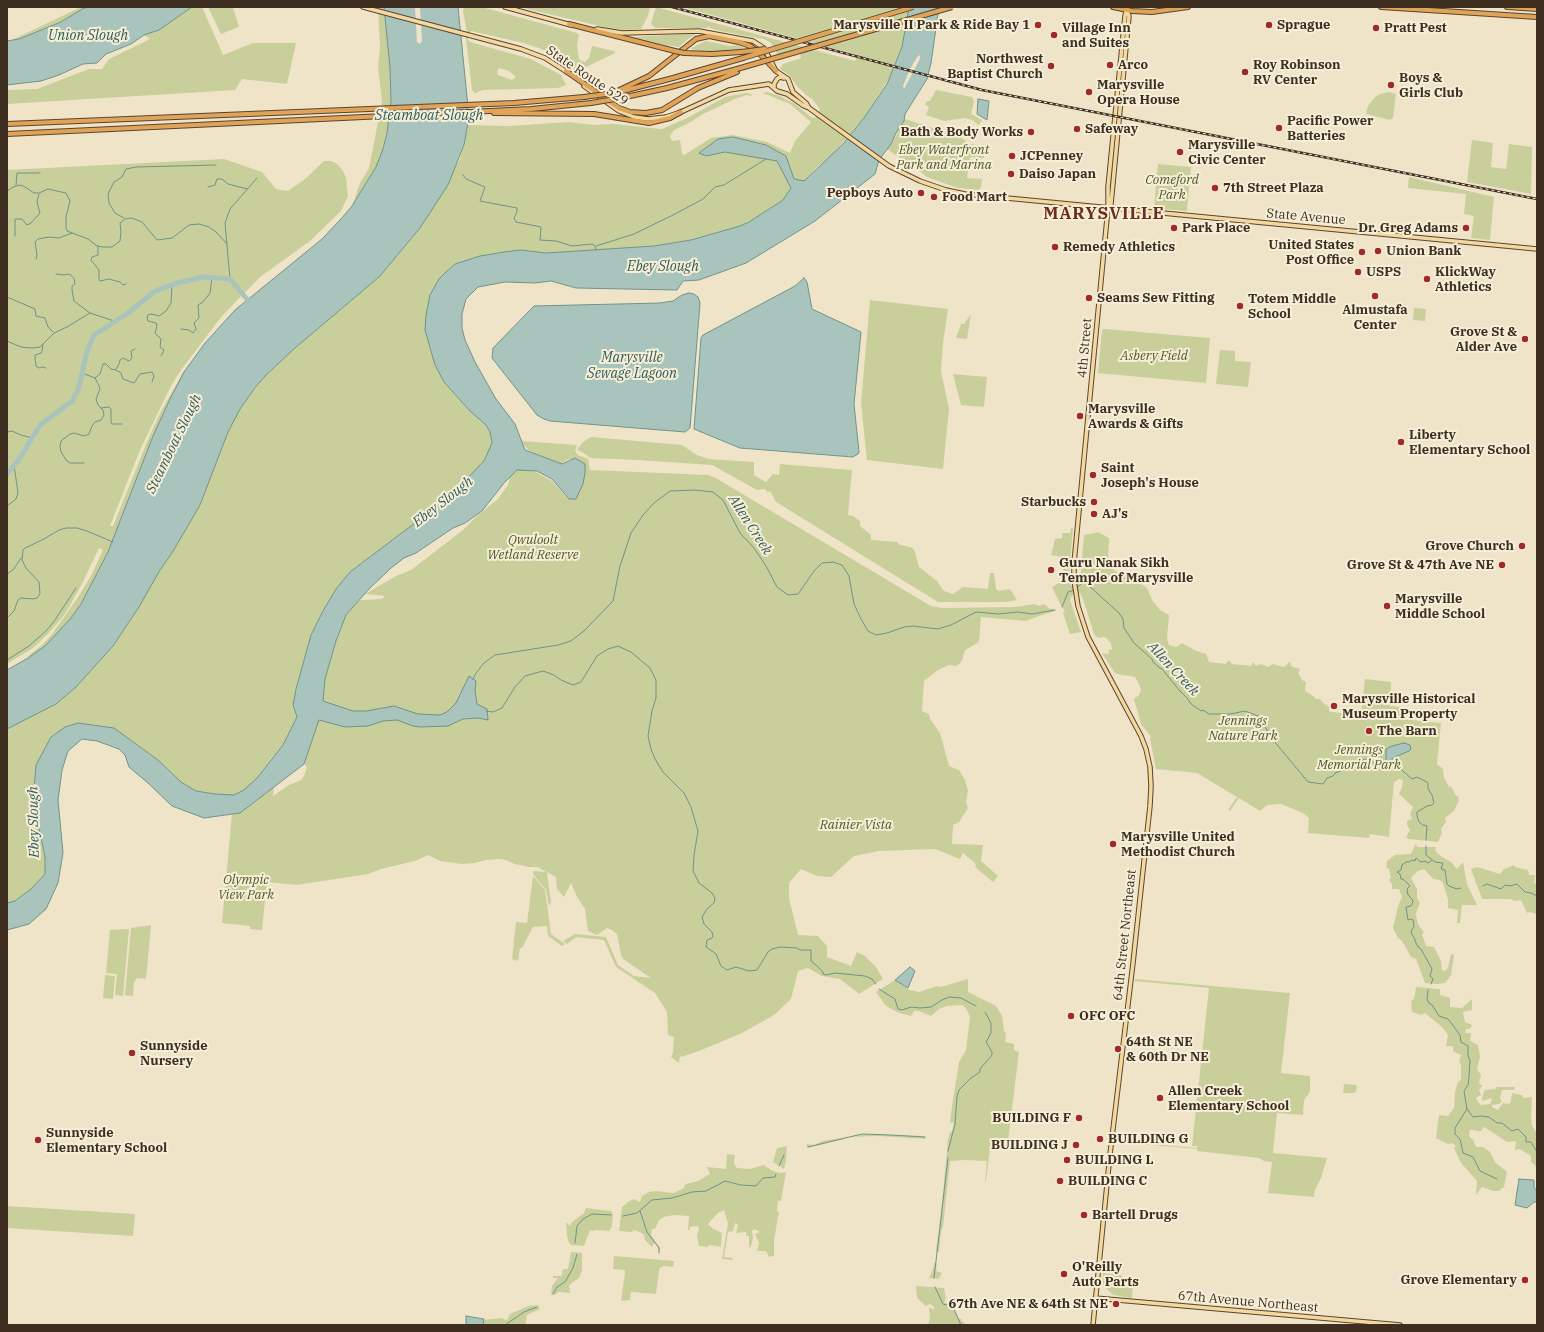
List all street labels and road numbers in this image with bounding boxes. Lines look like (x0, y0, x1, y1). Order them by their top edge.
street label: State Route 529 (543, 43, 631, 109)
street label: State Avenue (1266, 206, 1346, 228)
street label: 4th Street (1075, 317, 1095, 379)
street label: 64th Street Northeast (1110, 869, 1140, 1001)
street label: 67th Avenue Northeast (1177, 1288, 1319, 1316)

